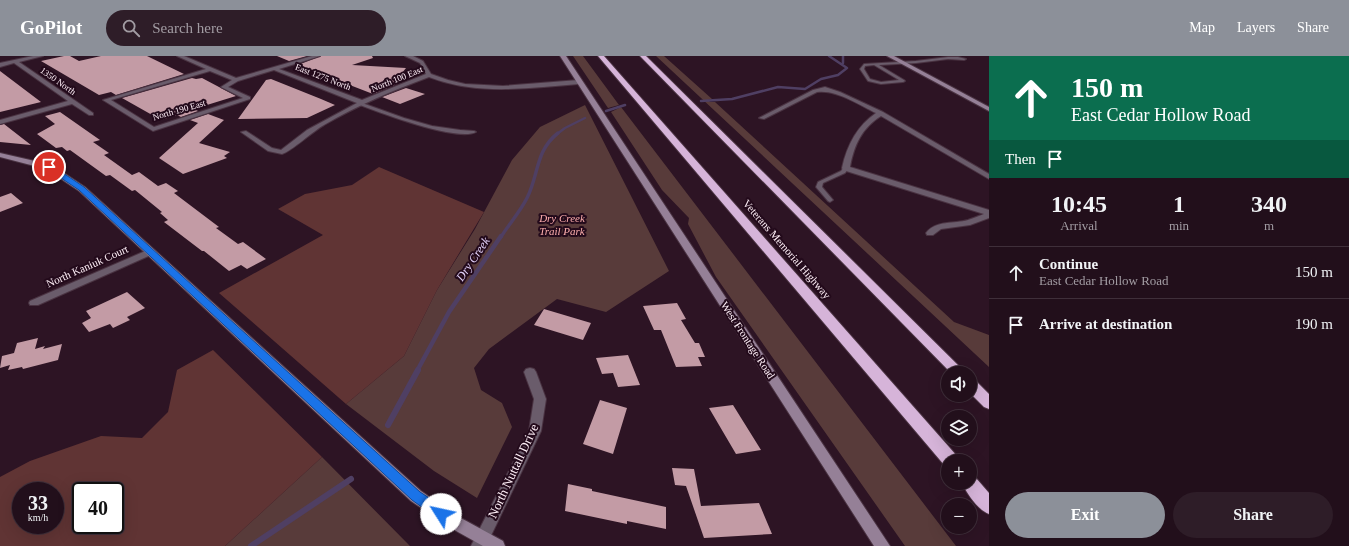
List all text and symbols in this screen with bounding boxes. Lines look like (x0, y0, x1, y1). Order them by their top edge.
search box (106, 10, 386, 46)
text: GoPilot (20, 17, 82, 38)
icon: search (120, 17, 142, 39)
text: Search here (152, 20, 223, 36)
text: Map (1189, 20, 1215, 35)
text: Layers (1237, 20, 1275, 35)
text: Share (1297, 20, 1329, 35)
street label: East 1275 North (294, 62, 353, 92)
street label: North 100 East (370, 64, 425, 94)
street label: 1350 North (38, 65, 78, 97)
icon: ahead (1005, 72, 1057, 124)
text: 150 m (1071, 72, 1143, 103)
street label: North 190 East (151, 98, 207, 122)
text: East Cedar Hollow Road (1071, 105, 1250, 125)
icon: arrive (1044, 148, 1066, 170)
pin (32, 150, 66, 184)
text: Then (1005, 151, 1036, 167)
icon: arrive (38, 156, 60, 178)
text: 10:45 (1051, 191, 1107, 217)
text: 1 (1173, 191, 1185, 217)
text: 340 (1251, 191, 1287, 217)
street label: Veterans Memorial Highway (741, 197, 834, 301)
park label: Dry Creek Trail Park (538, 212, 586, 237)
text: Arrival (1060, 218, 1098, 233)
text: min (1169, 218, 1189, 233)
text: m (1264, 218, 1274, 233)
water label: Dry Creek (453, 234, 493, 284)
street label: North Kaniuk Court (44, 242, 130, 290)
text: Continue (1039, 256, 1098, 272)
icon: ahead (1005, 262, 1027, 284)
text: 150 m (1295, 264, 1333, 280)
text: East Cedar Hollow Road (1039, 273, 1169, 288)
street label: West Frontage Road (719, 299, 778, 381)
icon: arrive (1005, 314, 1027, 336)
text: Arrive at destination (1039, 316, 1172, 332)
text: 190 m (1295, 316, 1333, 332)
map controls (941, 366, 977, 534)
button: sound (941, 366, 977, 402)
button: layers (941, 410, 977, 446)
street label: North Nuttall Drive (485, 421, 542, 521)
button: + (941, 454, 977, 490)
speed limit sign: 40 (72, 482, 124, 534)
text: 33 (28, 492, 48, 514)
button: Exit (1005, 492, 1165, 538)
button: Share (1173, 492, 1333, 538)
position arrow (420, 493, 462, 535)
button: − (941, 498, 977, 534)
text: km/h (28, 512, 48, 523)

